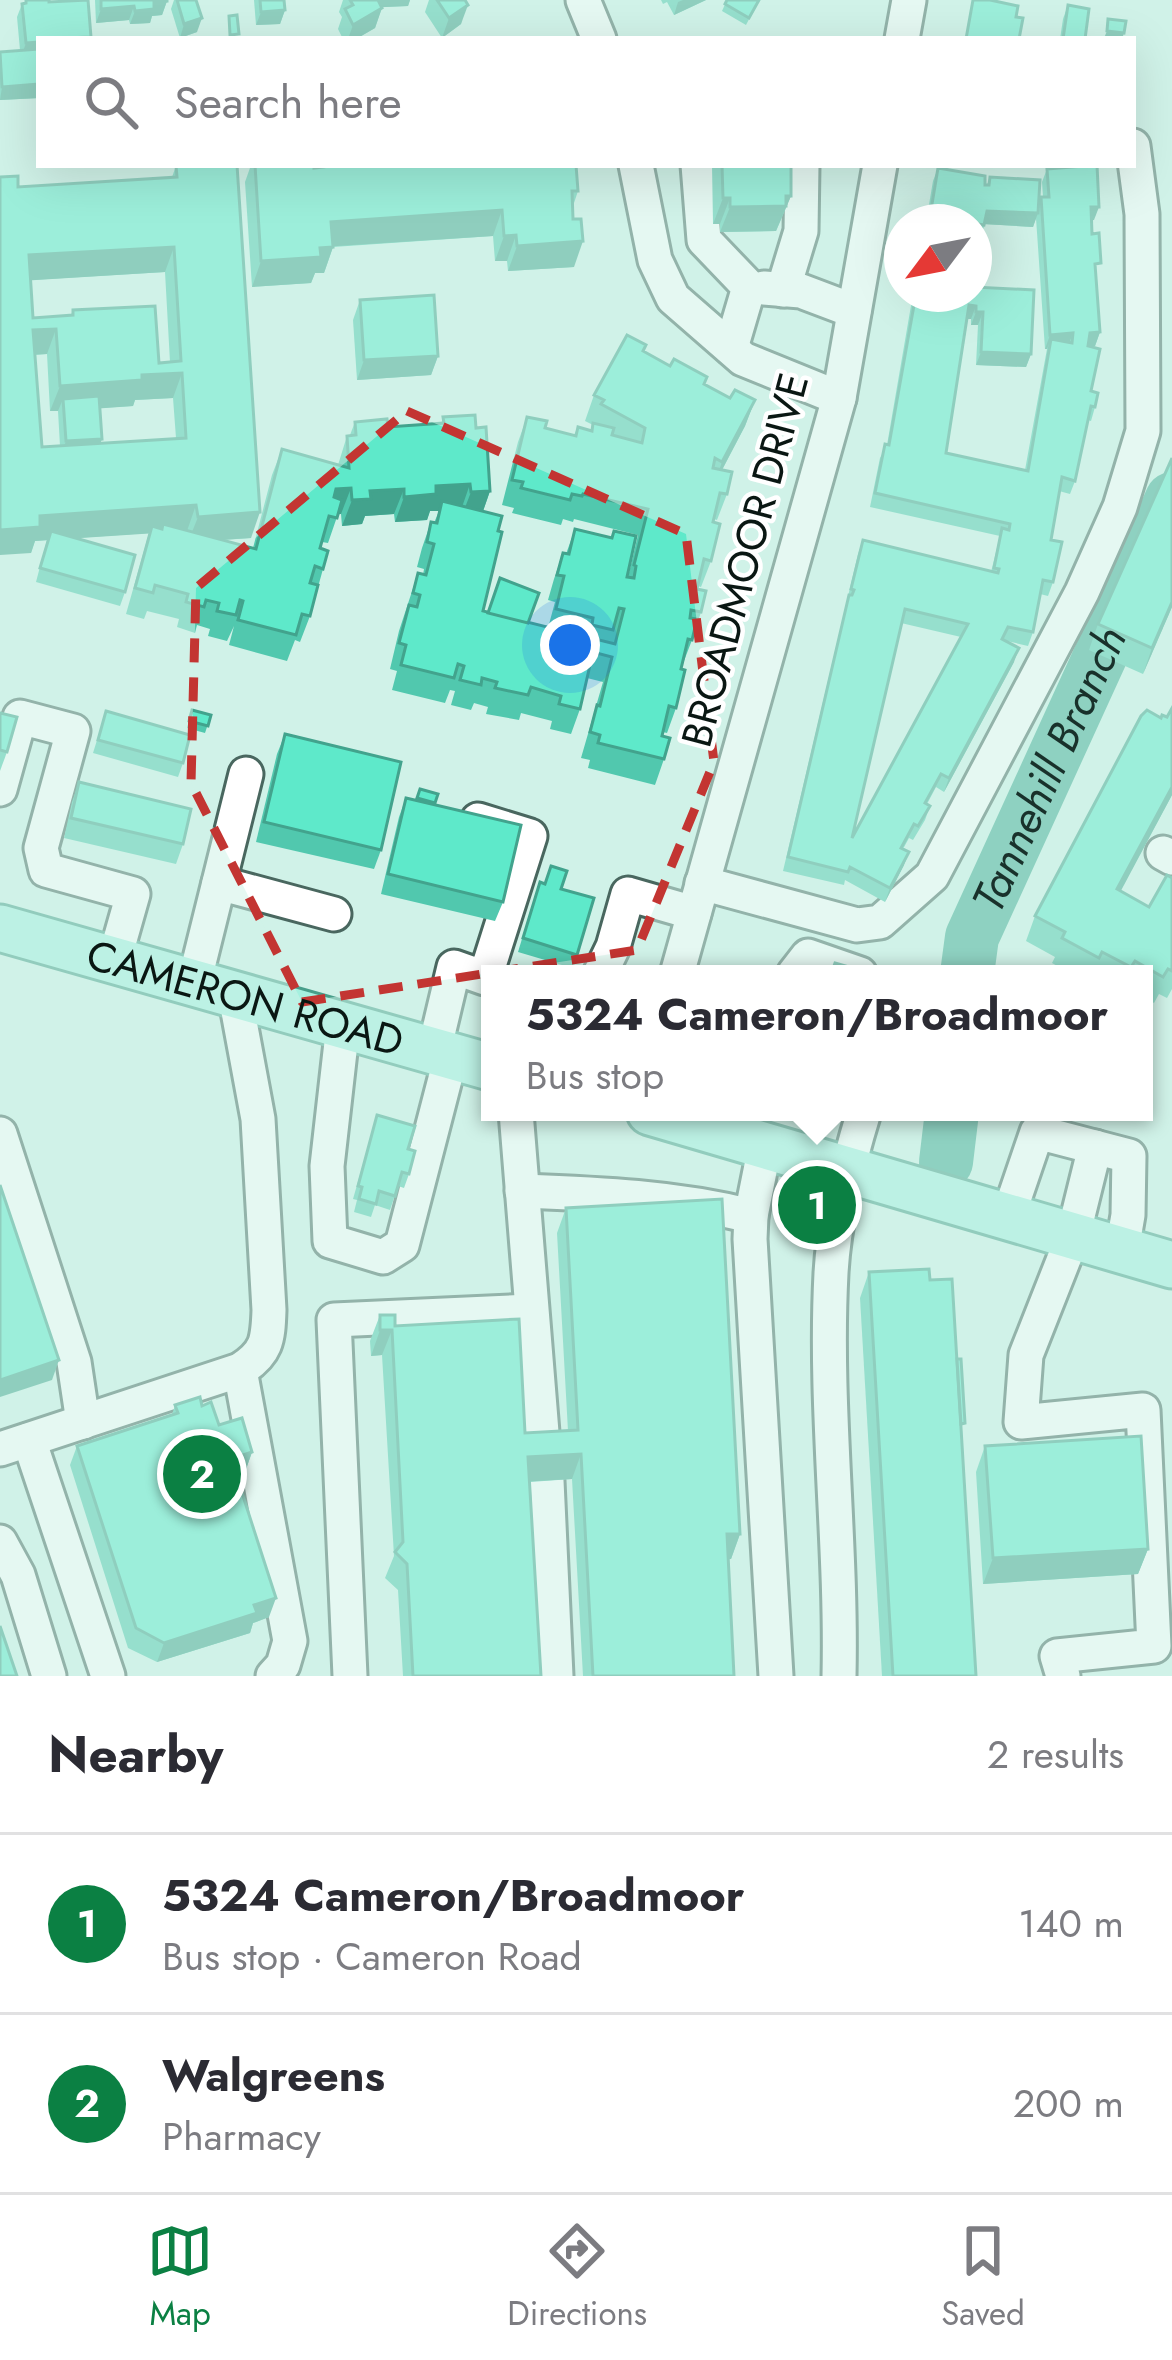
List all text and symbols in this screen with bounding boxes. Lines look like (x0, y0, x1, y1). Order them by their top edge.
search box (36, 36, 1136, 168)
icon: search (78, 69, 144, 135)
text: Search here (174, 70, 402, 135)
north arrow (884, 204, 992, 312)
street label: BROADMOOR DRIVE (666, 366, 824, 754)
your location (540, 615, 600, 675)
water label: Tannehill Branch (955, 615, 1142, 923)
street label: CAMERON ROAD (80, 924, 411, 1072)
popup (481, 965, 1153, 1121)
text: 5324 Cameron/Broadmoor (526, 982, 1108, 1047)
text: Bus stop (526, 1047, 664, 1104)
pin: 1 (778, 1160, 856, 1250)
pin: 2 (163, 1429, 241, 1519)
text: Nearby (48, 1717, 223, 1791)
text: 2 results (987, 1726, 1124, 1783)
text: 5324 Cameron/Broadmoor (162, 1863, 744, 1928)
text: 1 (77, 1895, 97, 1952)
text: 140 m (1018, 1895, 1124, 1952)
text: Bus stop · Cameron Road (162, 1928, 582, 1985)
text: Walgreens (162, 2043, 385, 2108)
text: 2 (74, 2075, 100, 2132)
text: 200 m (1013, 2075, 1124, 2132)
text: Pharmacy (162, 2108, 321, 2165)
tab: Map (147, 2218, 213, 2337)
tab: Directions (507, 2218, 647, 2337)
tab: Saved (941, 2218, 1025, 2337)

